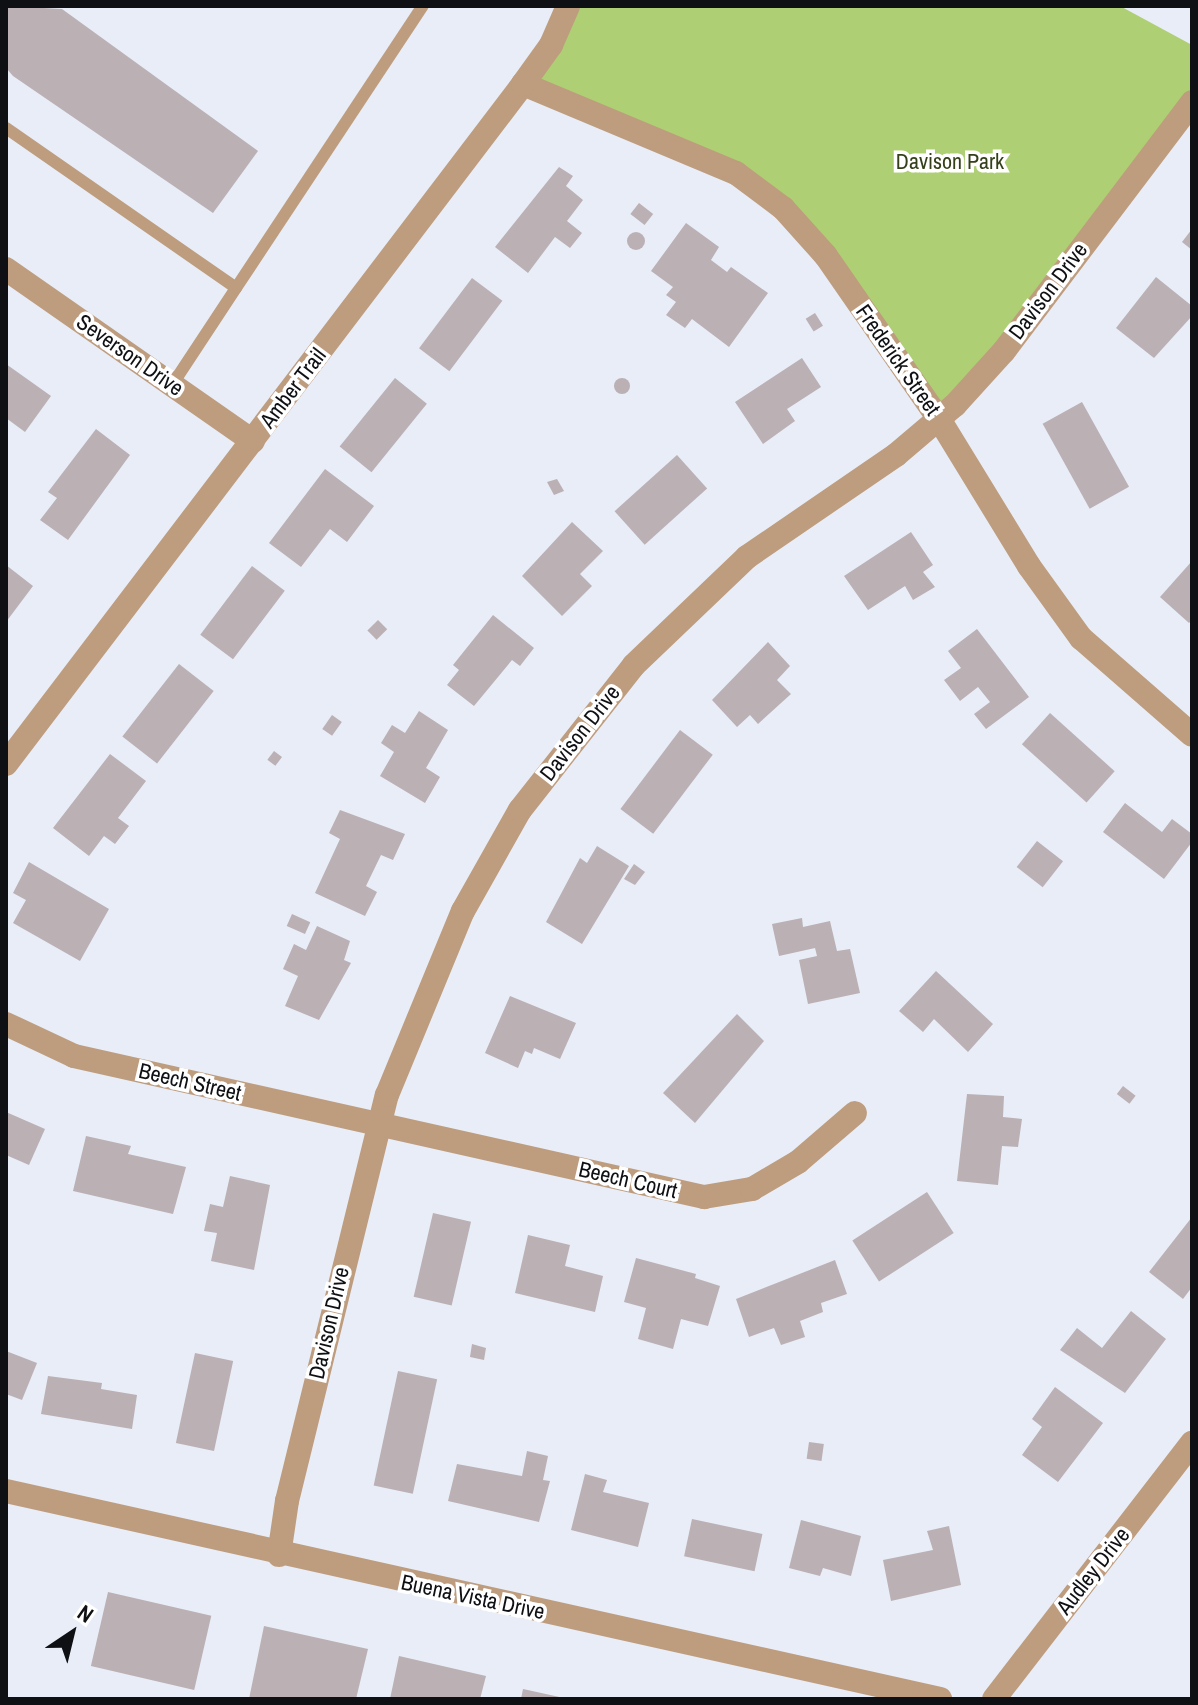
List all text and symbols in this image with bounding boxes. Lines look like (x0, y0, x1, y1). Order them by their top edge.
park label: Davison Park (896, 149, 1004, 175)
street label: Davison Drive (1003, 237, 1093, 345)
street label: Frederick Street (850, 299, 946, 421)
street label: Severson Drive (72, 309, 188, 401)
street label: Amber Trail (254, 343, 332, 433)
street label: Davison Drive (534, 680, 626, 786)
street label: Beech Street (136, 1057, 244, 1107)
street label: Beech Court (576, 1156, 680, 1204)
street label: Davison Drive (303, 1264, 355, 1382)
street label: Audley Drive (1051, 1522, 1135, 1620)
street label: Buena Vista Drive (399, 1569, 547, 1625)
north arrow (32, 1593, 112, 1673)
text: N (72, 1597, 100, 1629)

